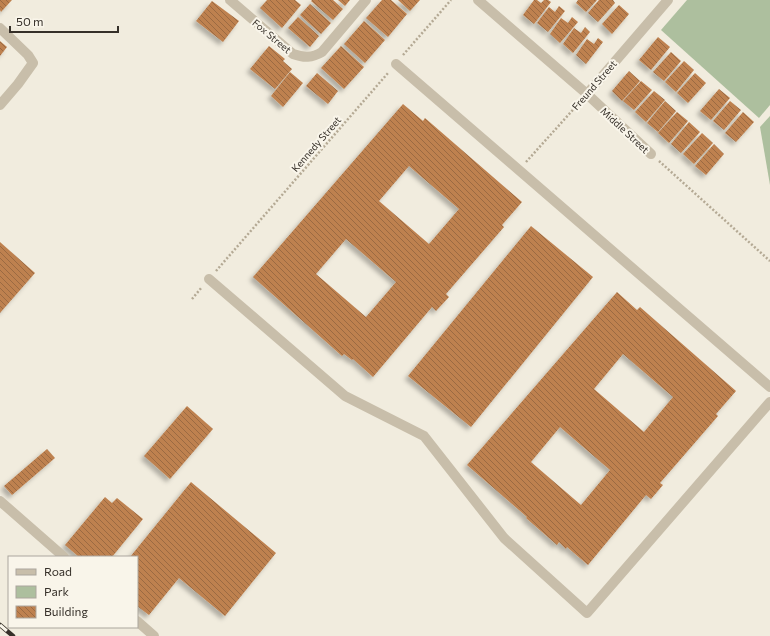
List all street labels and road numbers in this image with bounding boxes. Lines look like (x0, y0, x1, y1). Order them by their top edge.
street label: Fox Street (250, 16, 294, 56)
street label: Freund Street (569, 58, 619, 112)
street label: Middle Street (598, 105, 652, 155)
street label: Kennedy Street (289, 114, 343, 174)

